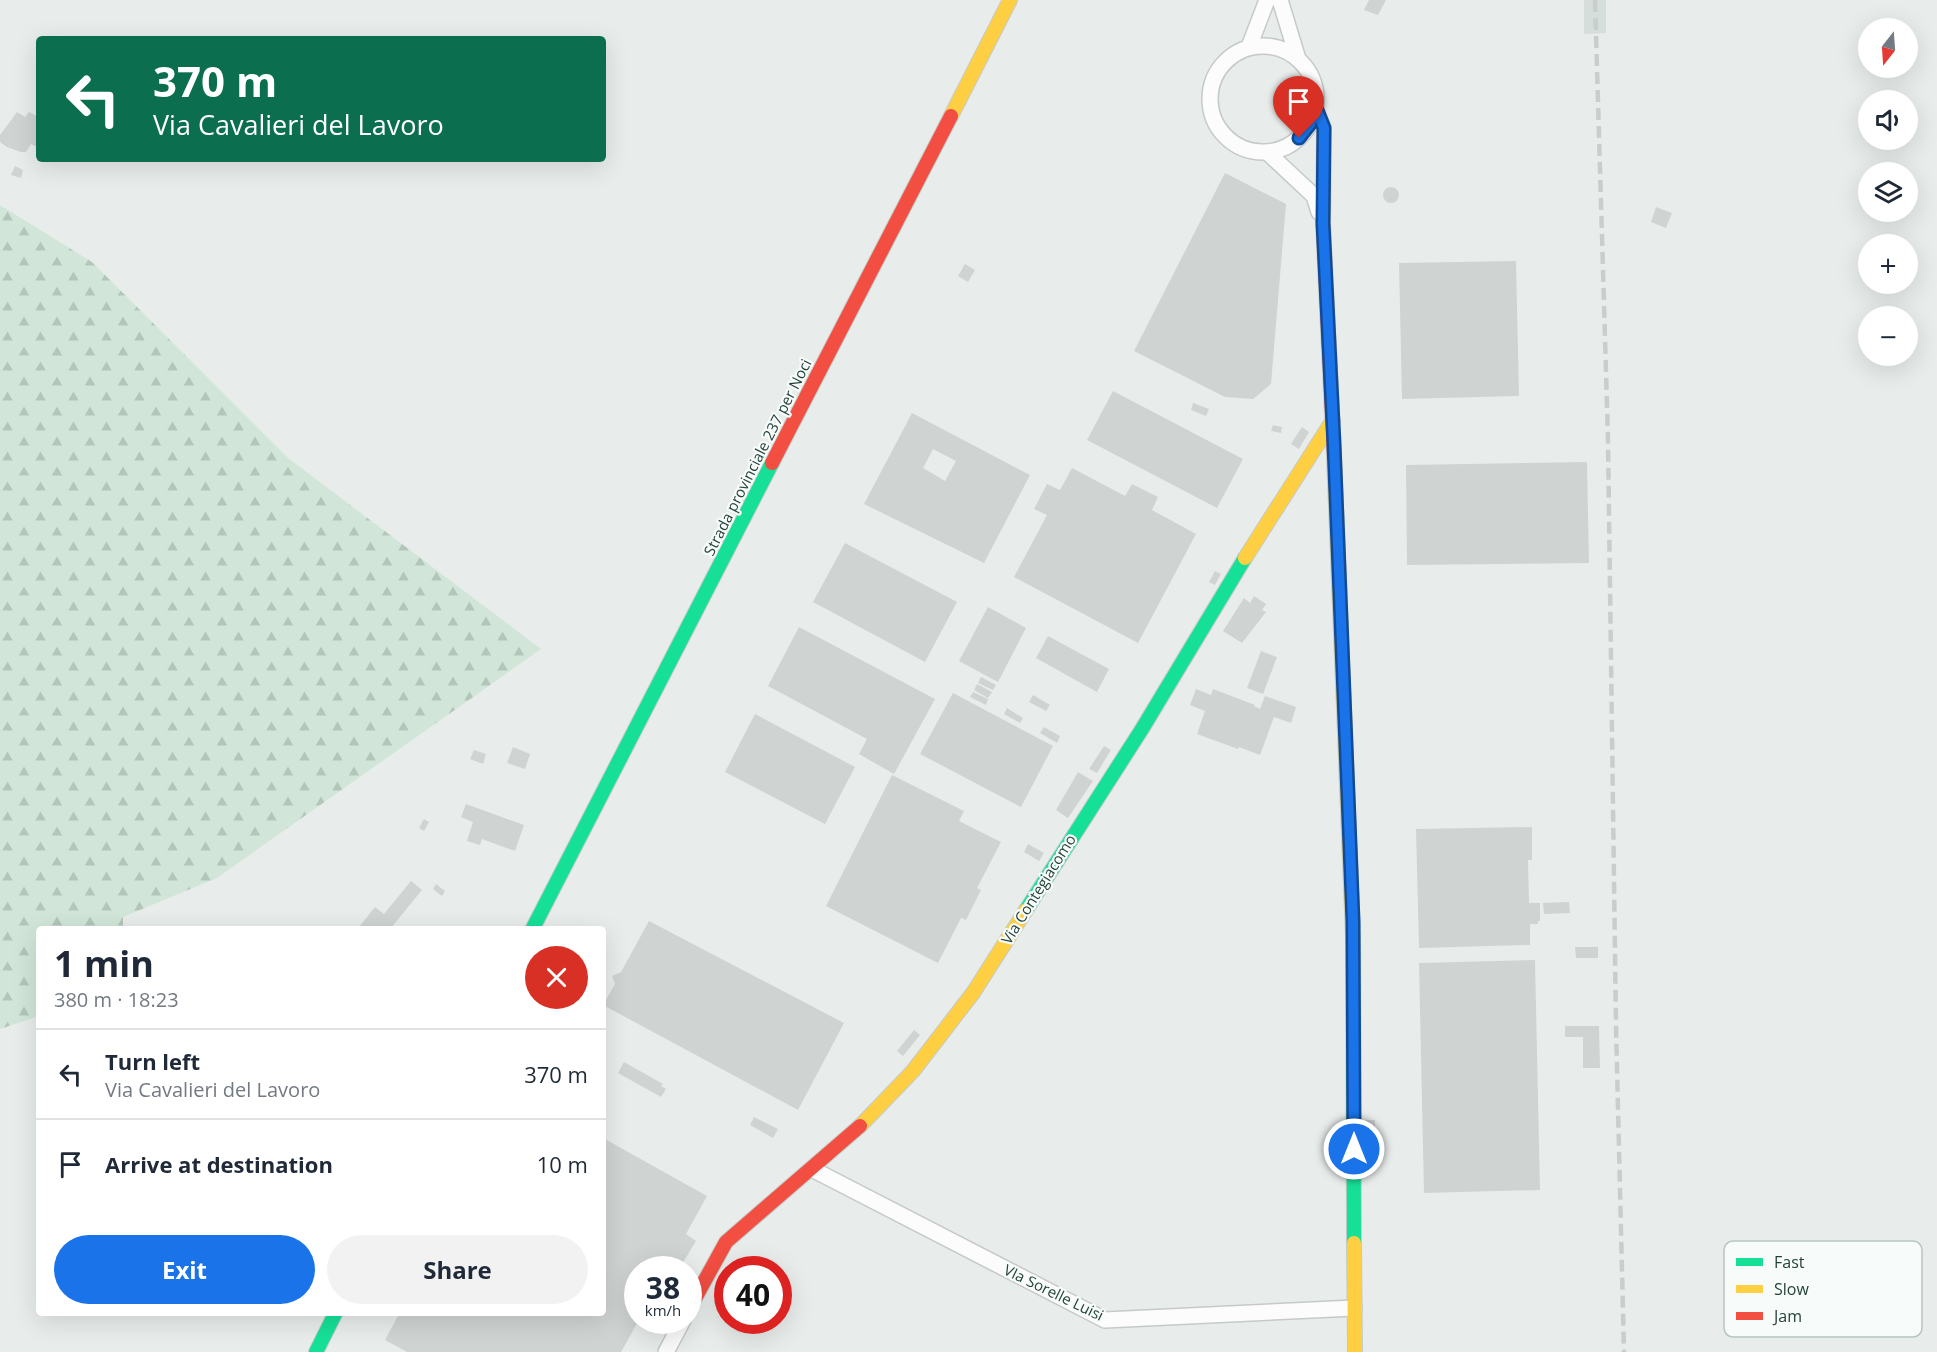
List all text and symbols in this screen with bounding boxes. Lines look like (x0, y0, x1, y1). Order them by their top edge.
north arrow (1858, 18, 1918, 78)
map controls (1858, 18, 1918, 366)
text: 370 m (153, 52, 277, 109)
icon: left (54, 60, 132, 138)
pin (1273, 76, 1324, 138)
icon: arrive (1282, 85, 1315, 118)
button: sound (1858, 90, 1918, 150)
text: Via Cavalieri del Lavoro (153, 106, 444, 143)
button: layers (1858, 162, 1918, 222)
button: + (1858, 234, 1918, 294)
button: − (1858, 306, 1918, 366)
street label: Strada provinciale 237 per Noci (699, 355, 815, 559)
street label: Via Contegiacomo (996, 830, 1080, 948)
text: 1 min (54, 939, 154, 988)
button: close (525, 946, 588, 1009)
text: 380 m · 18:23 (54, 986, 179, 1013)
text: Turn left (105, 1046, 200, 1076)
icon: left (54, 1058, 87, 1091)
text: 370 m (524, 1059, 588, 1089)
text: Via Cavalieri del Lavoro (105, 1076, 320, 1103)
position arrow (1322, 1117, 1386, 1181)
icon: arrive (54, 1148, 87, 1181)
text: Arrive at destination (105, 1149, 333, 1179)
text: 10 m (537, 1149, 588, 1179)
button: Exit (54, 1235, 315, 1304)
button: Share (327, 1235, 588, 1304)
legend (1724, 1241, 1922, 1337)
text: Fast (1774, 1251, 1805, 1273)
speed limit sign: 40 (714, 1256, 792, 1334)
street label: VIa Sorelle Luisi (1001, 1259, 1107, 1325)
text: 38 (646, 1267, 680, 1308)
text: Slow (1774, 1278, 1809, 1300)
text: km/h (645, 1300, 681, 1320)
text: Jam (1772, 1305, 1802, 1327)

